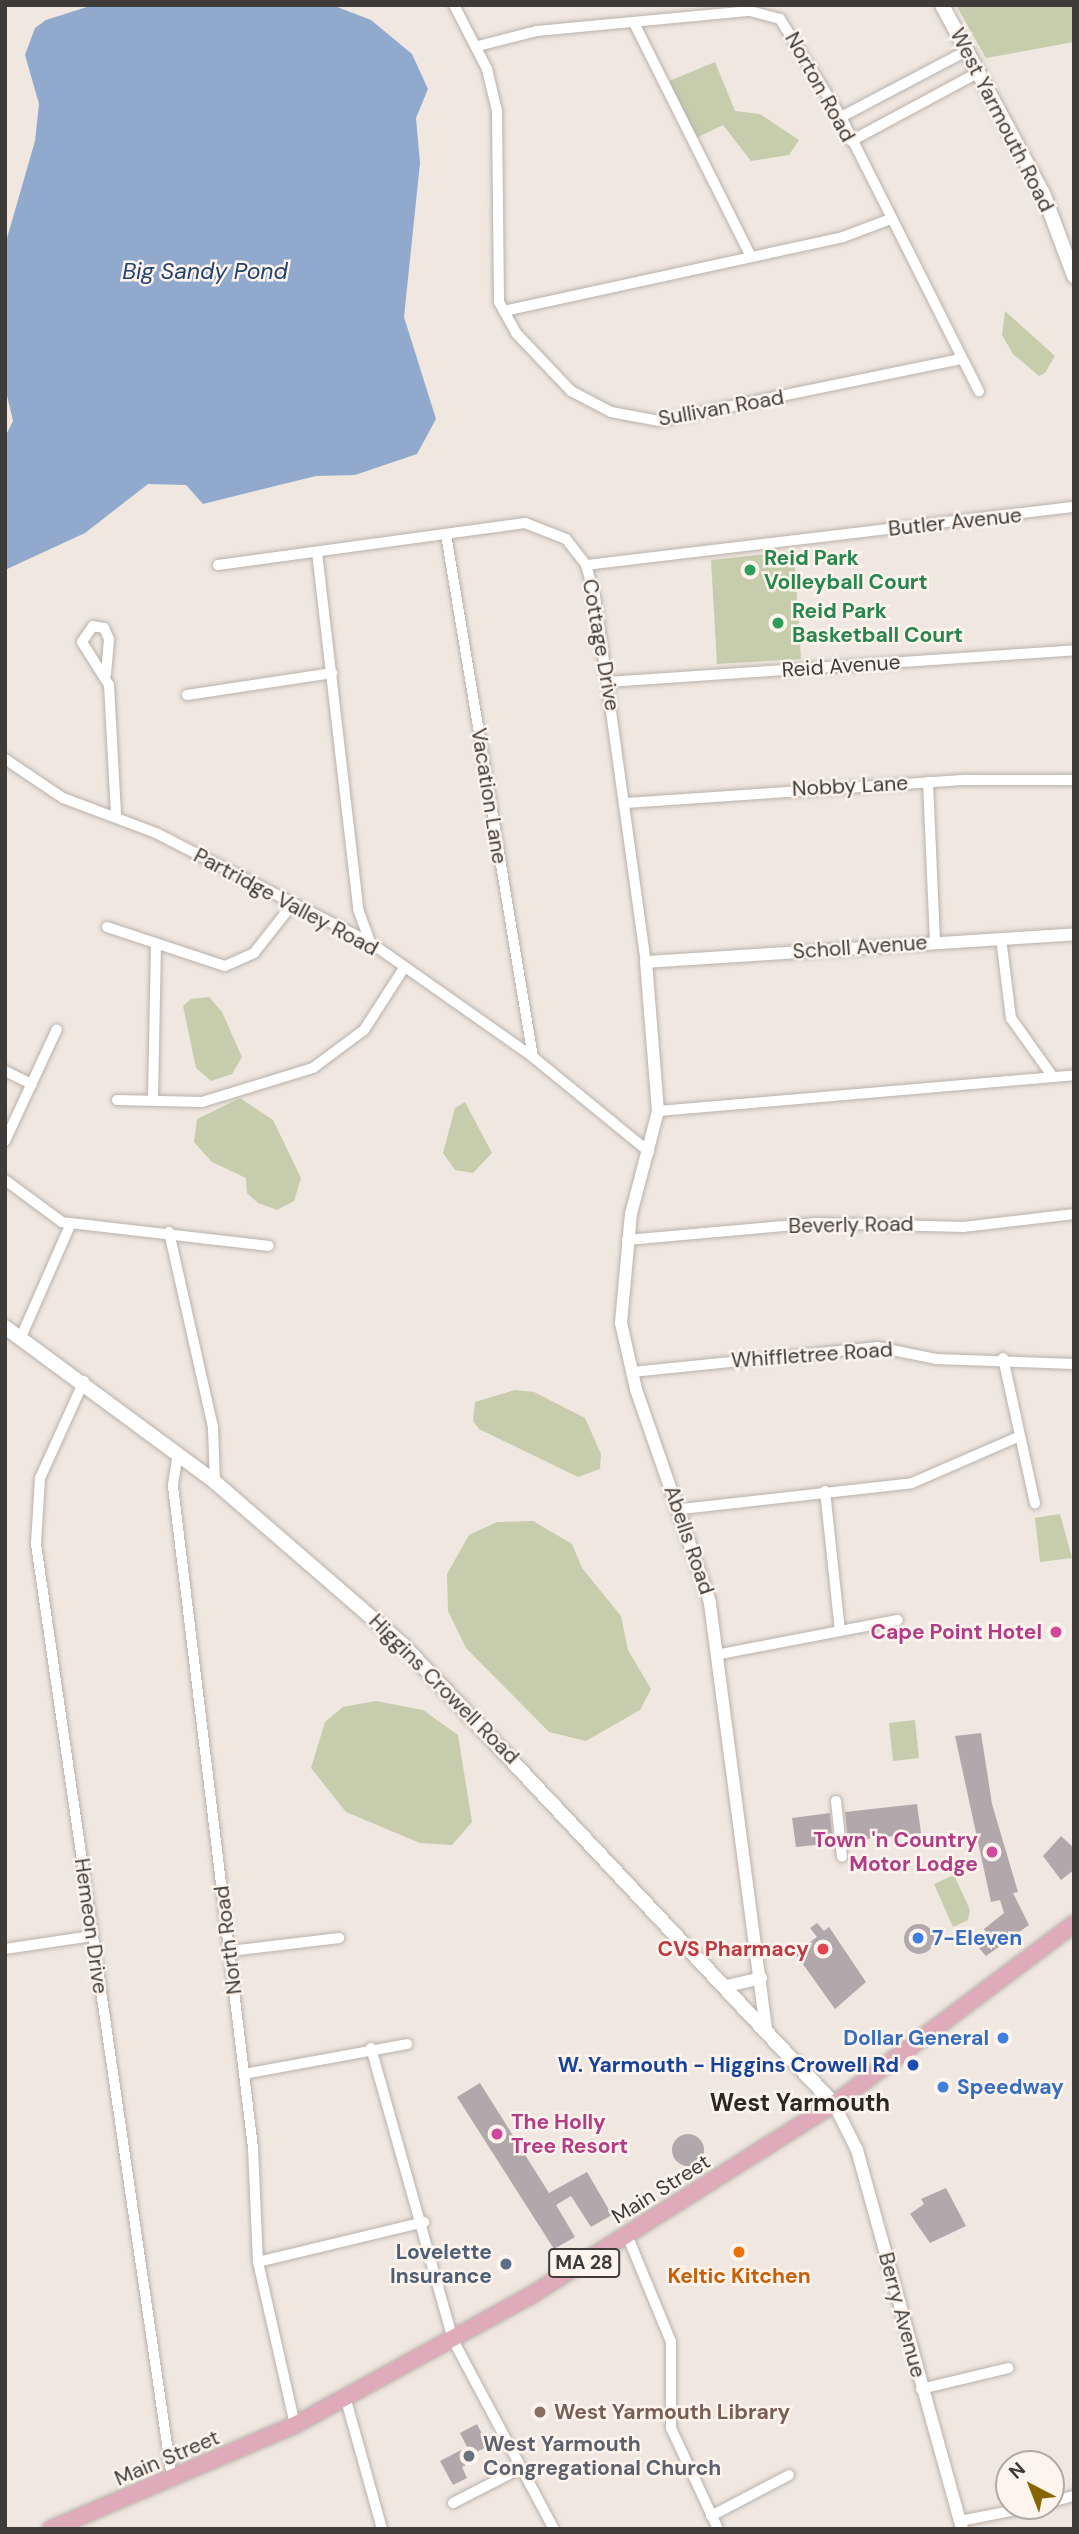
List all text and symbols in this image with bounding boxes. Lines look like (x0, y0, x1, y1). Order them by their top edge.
street label: West Yarmouth Road (945, 24, 1059, 216)
street label: Norton Road (779, 28, 861, 146)
water label: Big Sandy Pond (122, 257, 288, 285)
street label: Sullivan Road (656, 385, 786, 431)
street label: Butler Avenue (887, 502, 1023, 542)
place label: Reid Park Volleyball Court (764, 545, 928, 595)
marker: Reid Park Volleyball Court (742, 562, 758, 578)
street label: Cottage Drive (577, 577, 625, 713)
place label: Reid Park Basketball Court (792, 598, 963, 648)
marker: Reid Park Basketball Court (770, 615, 786, 631)
street label: Reid Avenue (781, 649, 901, 683)
street label: Vacation Lane (466, 726, 512, 866)
street label: Nobby Lane (791, 770, 909, 802)
street label: Partridge Valley Road (189, 843, 383, 961)
street label: Scholl Avenue (792, 930, 928, 964)
street label: Beverly Road (788, 1211, 914, 1239)
street label: Whiffletree Road (730, 1337, 894, 1373)
street label: Abells Road (659, 1482, 719, 1598)
street label: Higgins Crowell Road (364, 1609, 524, 1769)
place label: Cape Point Hotel (870, 1619, 1042, 1645)
marker: Cape Point Hotel (1048, 1624, 1064, 1640)
place label: Town 'n Country Motor Lodge (813, 1827, 978, 1877)
marker: Town 'n Country Motor Lodge (984, 1844, 1000, 1860)
street label: Hemeon Drive (69, 1857, 113, 1995)
street label: North Road (209, 1884, 247, 1996)
place label: 7-Eleven (932, 1925, 1022, 1951)
marker: 7-Eleven (910, 1930, 926, 1946)
place label: CVS Pharmacy (657, 1936, 809, 1962)
marker: CVS Pharmacy (815, 1941, 831, 1957)
place label: Dollar General (843, 2025, 989, 2051)
marker: Dollar General (995, 2030, 1011, 2046)
place label: W. Yarmouth - Higgins Crowell Rd (558, 2052, 899, 2078)
marker: W. Yarmouth - Higgins Crowell Rd (905, 2057, 921, 2073)
place label: Speedway (957, 2074, 1064, 2100)
marker: Speedway (935, 2079, 951, 2095)
district label: West Yarmouth (710, 2089, 890, 2117)
place label: The Holly Tree Resort (511, 2109, 628, 2159)
marker: The Holly Tree Resort (489, 2126, 505, 2142)
street label: Main Street (607, 2149, 715, 2229)
place label: Lovelette Insurance (390, 2239, 492, 2289)
marker: Keltic Kitchen (731, 2244, 747, 2260)
road number: MA 28 (547, 2248, 621, 2278)
street label: Berry Avenue (873, 2250, 931, 2380)
marker: Lovelette Insurance (498, 2256, 514, 2272)
place label: Keltic Kitchen (667, 2263, 811, 2289)
place label: West Yarmouth Library (554, 2399, 790, 2425)
marker: West Yarmouth Library (532, 2404, 548, 2420)
street label: Main Street (111, 2425, 223, 2491)
place label: West Yarmouth Congregational Church (483, 2431, 721, 2481)
marker: West Yarmouth Congregational Church (461, 2448, 477, 2464)
north arrow (995, 2450, 1065, 2520)
text: N (1003, 2457, 1030, 2484)

